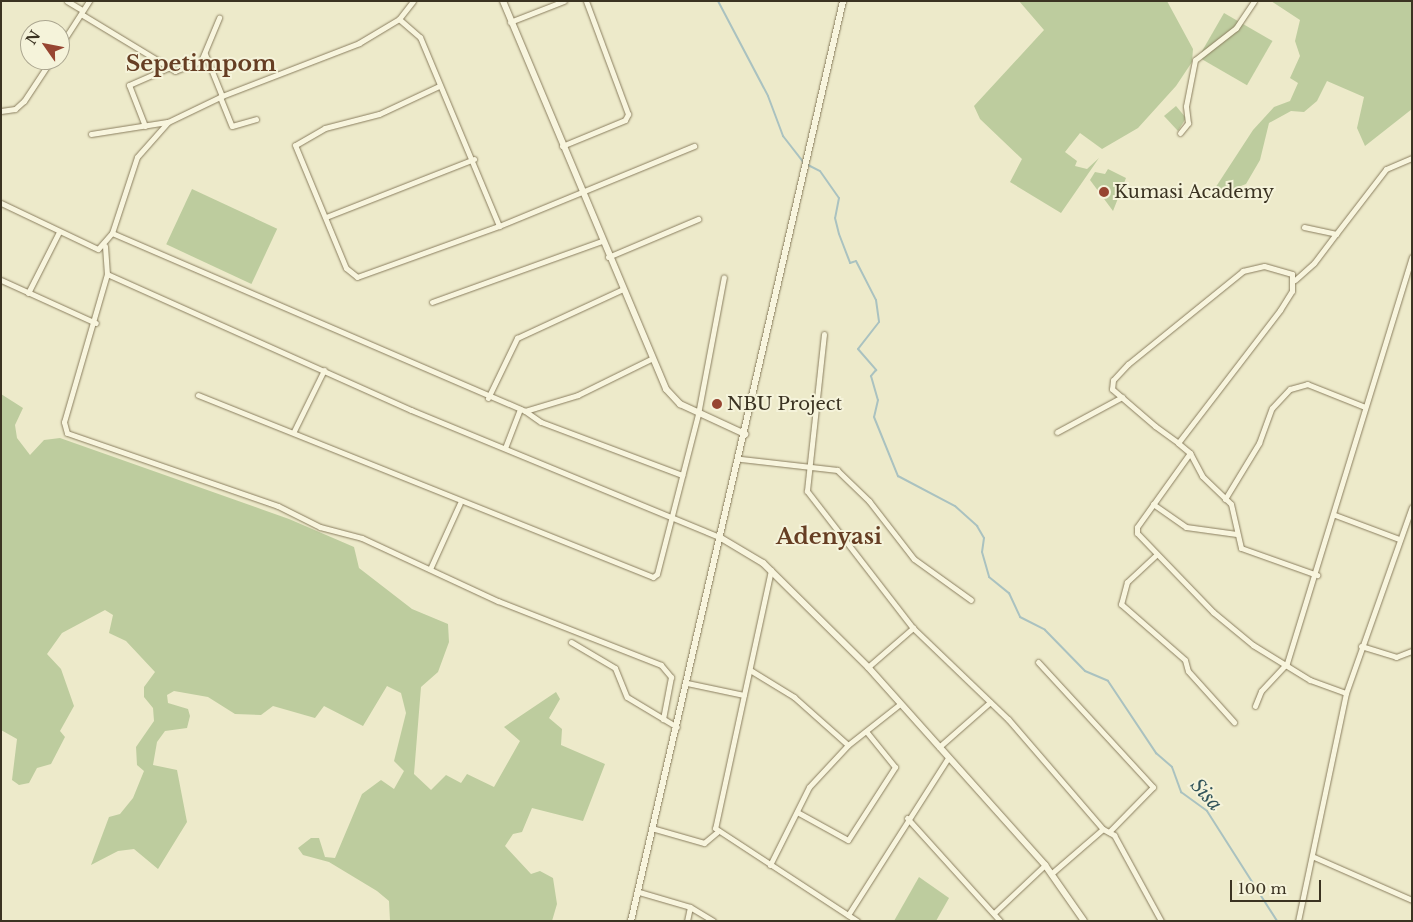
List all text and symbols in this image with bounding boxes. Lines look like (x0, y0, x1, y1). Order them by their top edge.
north arrow (20, 20, 70, 70)
text: N (22, 27, 44, 48)
district label: Sepetimpom (126, 51, 276, 77)
place label: Kumasi Academy (1114, 181, 1275, 203)
marker: Kumasi Academy (1098, 186, 1110, 198)
place label: NBU Project (727, 393, 842, 415)
marker: NBU Project (711, 398, 723, 410)
district label: Adenyasi (776, 524, 882, 550)
water label: Sisa (1186, 774, 1226, 816)
scale bar (1233, 870, 1324, 902)
text: 100 m (1238, 879, 1287, 898)

